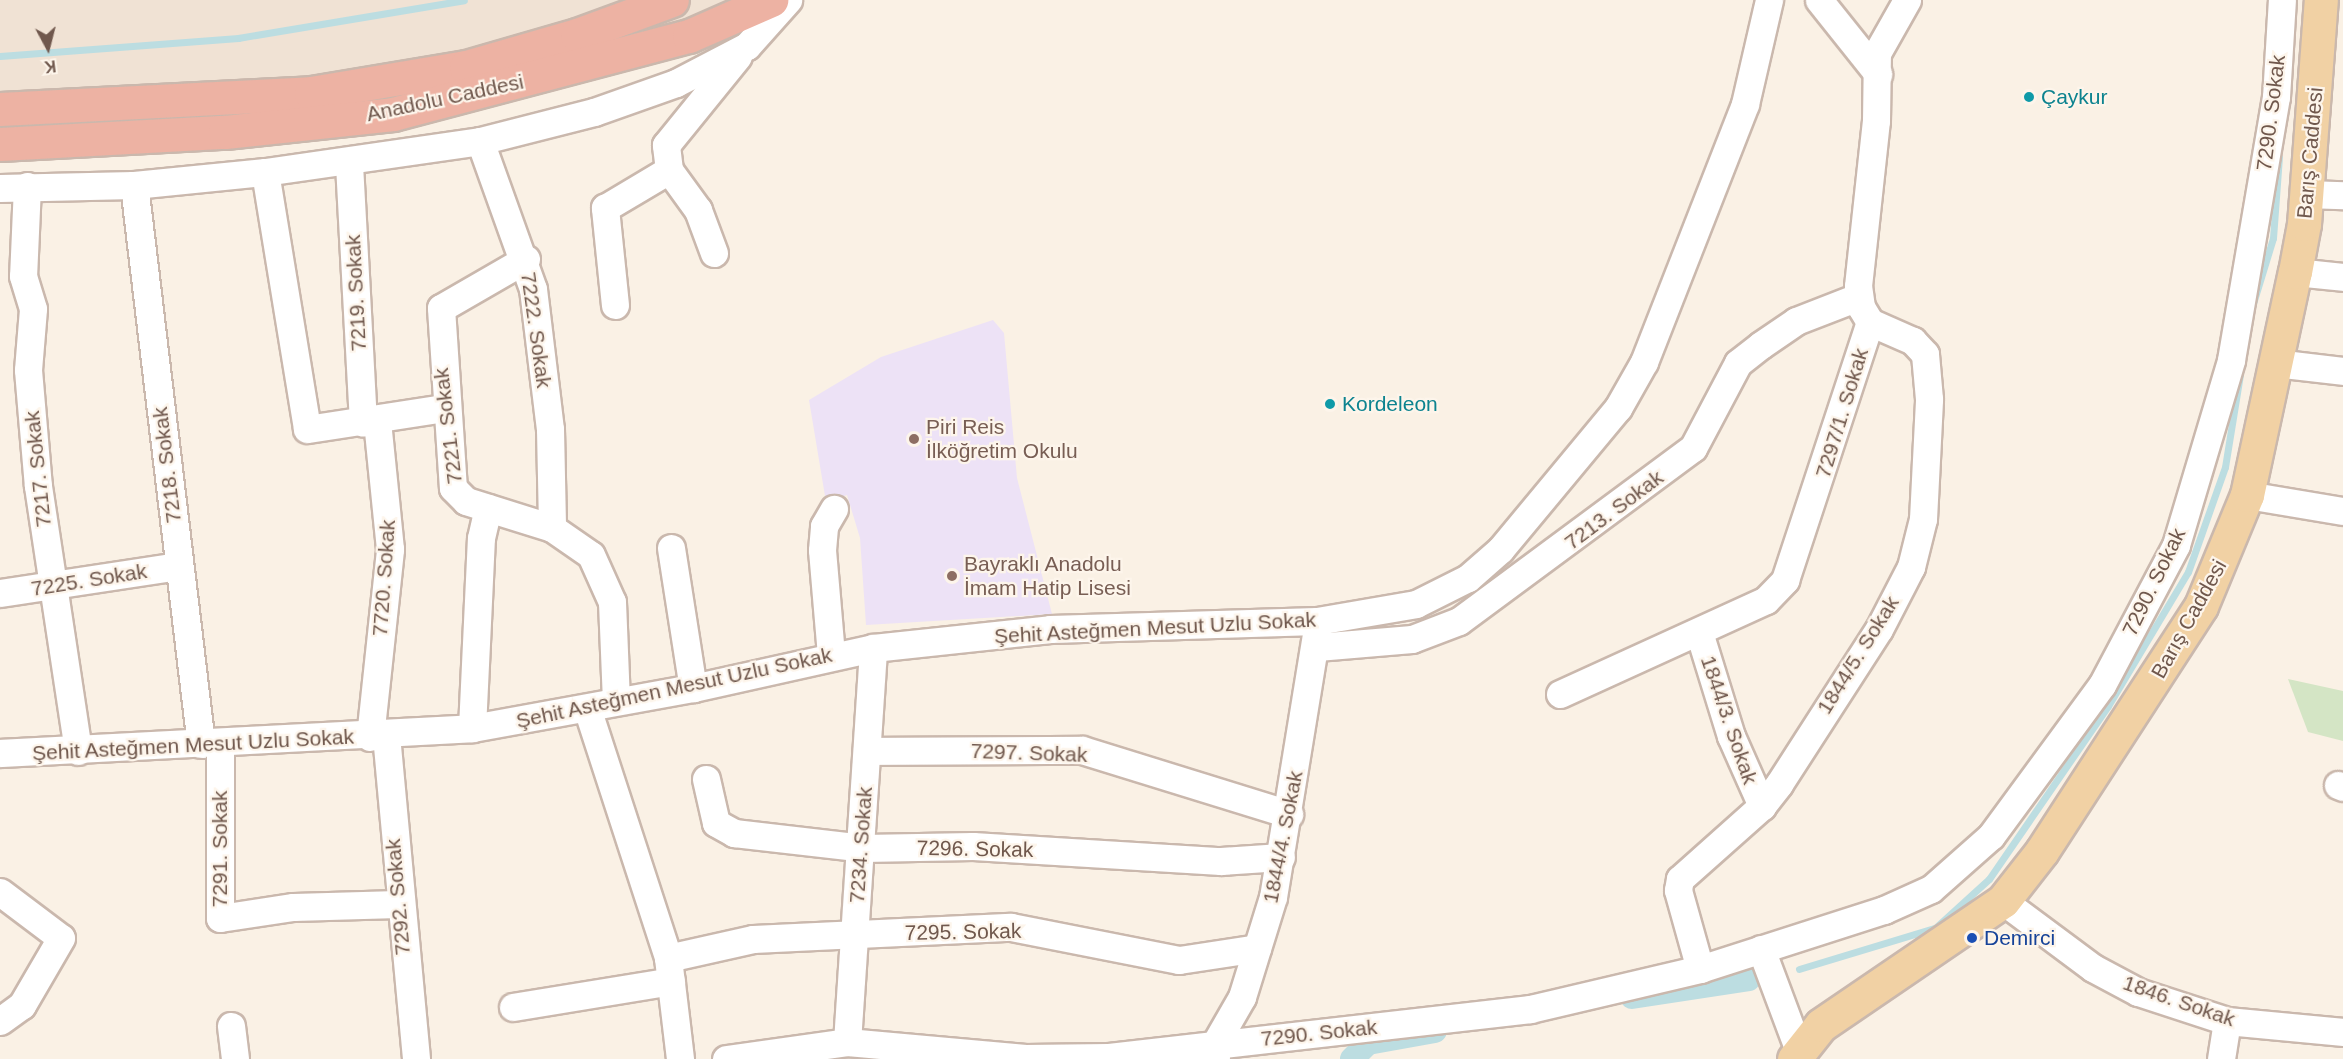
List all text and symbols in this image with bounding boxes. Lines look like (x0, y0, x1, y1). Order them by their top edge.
north arrow (18, 18, 78, 78)
street label: 7290. Sokak (2251, 54, 2291, 172)
text: K (43, 57, 57, 76)
street label: Anadolu Caddesi (364, 69, 526, 127)
place label: Çaykur (2041, 84, 2108, 110)
street label: Barış Caddesi (2292, 86, 2328, 220)
marker: Çaykur (2022, 90, 2036, 104)
street label: 7219. Sokak (340, 234, 372, 352)
street label: 7222. Sokak (515, 270, 557, 390)
street label: 7297/1. Sokak (1810, 345, 1874, 481)
street label: 7221. Sokak (428, 367, 468, 485)
place label: Kordeleon (1342, 391, 1438, 417)
marker: Kordeleon (1323, 397, 1337, 411)
street label: 7218. Sokak (147, 406, 187, 524)
street label: 7217. Sokak (19, 410, 57, 528)
place label: Piri Reis İlköğretim Okulu (926, 414, 1078, 464)
marker: Piri Reis İlköğretim Okulu (907, 432, 921, 446)
street label: 7213. Sokak (1560, 465, 1668, 555)
street label: 7720. Sokak (367, 519, 401, 637)
street label: 7290. Sokak (2117, 524, 2191, 640)
place label: Bayraklı Anadolu İmam Hatip Lisesi (964, 551, 1131, 601)
street label: Barış Caddesi (2146, 555, 2232, 683)
street label: 7225. Sokak (29, 558, 149, 602)
marker: Bayraklı Anadolu İmam Hatip Lisesi (945, 569, 959, 583)
street label: 1844/5. Sokak (1812, 591, 1904, 719)
street label: Şehit Asteğmen Mesut Uzlu Sokak (993, 607, 1317, 649)
street label: Şehit Asteğmen Mesut Uzlu Sokak (513, 642, 835, 734)
street label: 1844/3. Sokak (1695, 652, 1763, 788)
street label: Şehit Asteğmen Mesut Uzlu Sokak (31, 724, 355, 766)
street label: 7297. Sokak (970, 738, 1088, 768)
street label: 1844/4. Sokak (1258, 769, 1308, 905)
street label: 7234. Sokak (844, 786, 878, 904)
street label: 7291. Sokak (207, 791, 233, 907)
street label: 7296. Sokak (916, 835, 1034, 863)
street label: 7292. Sokak (380, 838, 416, 956)
street label: 7295. Sokak (904, 918, 1022, 946)
place label: Demirci (1984, 925, 2055, 951)
marker: Demirci (1965, 931, 1979, 945)
street label: 1846. Sokak (2120, 970, 2238, 1032)
street label: 7290. Sokak (1260, 1014, 1378, 1052)

